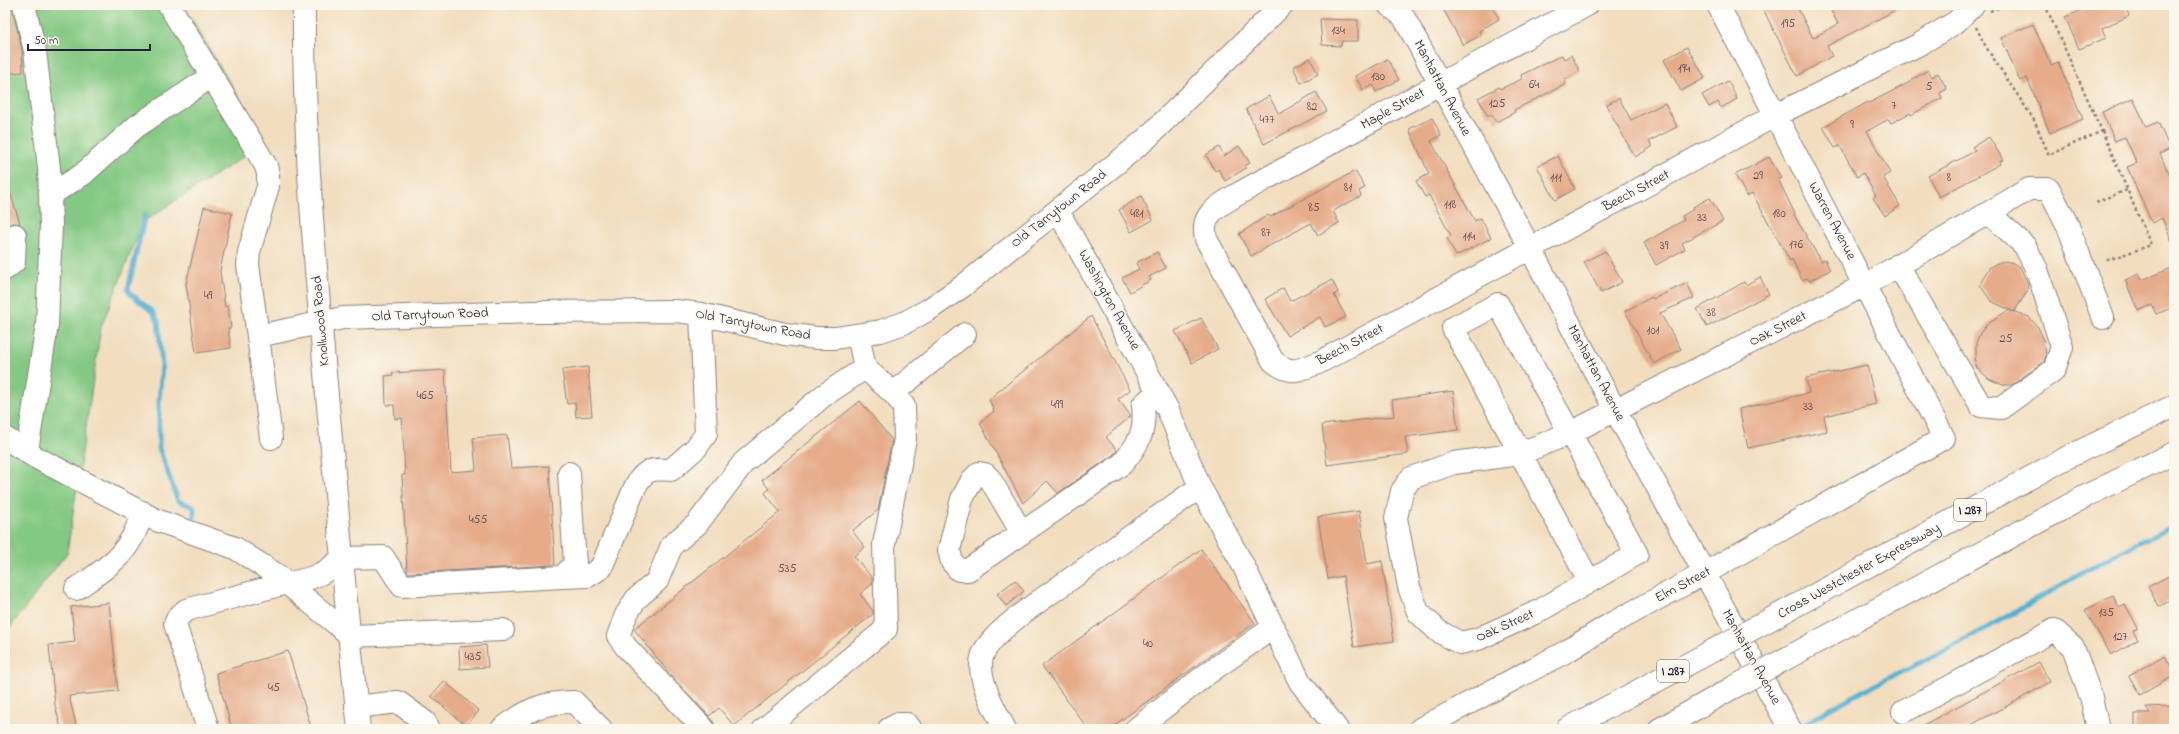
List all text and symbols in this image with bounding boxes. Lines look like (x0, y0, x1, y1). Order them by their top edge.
house number: 195 (1781, 15, 1795, 33)
house number: 134 (1331, 22, 1345, 40)
scale bar (28, 26, 150, 52)
text: 50 m (34, 32, 58, 50)
street label: Manhattan Avenue (1408, 36, 1477, 141)
house number: 194 (1678, 60, 1690, 78)
house number: 130 (1371, 68, 1385, 86)
house number: 64 (1529, 76, 1539, 94)
house number: 5 (1926, 78, 1933, 96)
street label: Maple Street (1357, 83, 1429, 135)
house number: 125 (1489, 95, 1505, 113)
house number: 7 (1892, 97, 1897, 115)
house number: 82 (1307, 98, 1317, 116)
house number: 477 (1260, 111, 1274, 129)
house number: 9 (1850, 116, 1854, 134)
street label: Beech Street (1598, 164, 1674, 218)
street label: Old Tarrytown Road (1006, 165, 1112, 254)
house number: 29 (1753, 167, 1763, 185)
house number: 111 (1550, 169, 1562, 187)
house number: 8 (1947, 169, 1952, 187)
street label: Warren Avenue (1803, 178, 1862, 264)
house number: 81 (1344, 179, 1352, 197)
house number: 118 (1444, 196, 1457, 214)
house number: 85 (1308, 199, 1320, 217)
house number: 481 (1130, 205, 1144, 223)
house number: 180 (1772, 205, 1786, 223)
house number: 33 (1697, 209, 1707, 227)
house number: 87 (1261, 224, 1271, 242)
house number: 114 (1463, 228, 1475, 246)
house number: 176 (1789, 236, 1804, 254)
house number: 39 (1660, 237, 1669, 255)
street label: Washington Avenue (1072, 246, 1146, 355)
street label: Knollwood Road (307, 275, 335, 367)
house number: 49 (204, 287, 213, 305)
street label: Old Tarrytown Road (371, 302, 489, 329)
street label: Old Tarrytown Road (693, 304, 813, 347)
house number: 38 (1706, 304, 1716, 322)
street label: Oak Street (1746, 306, 1811, 352)
street label: Beech Street (1312, 318, 1388, 372)
street label: Manhattan Avenue (1562, 321, 1631, 426)
house number: 101 (1647, 322, 1660, 340)
house number: 25 (2000, 330, 2013, 348)
house number: 465 (416, 387, 434, 405)
house number: 499 (1051, 396, 1063, 414)
house number: 33 (1803, 398, 1813, 416)
road number: I 287 (1954, 499, 1986, 521)
house number: 455 (469, 511, 487, 529)
street label: Cross Westchester Expressway (1774, 517, 1945, 625)
house number: 535 (778, 560, 796, 578)
street label: Elm Street (1651, 561, 1715, 608)
street label: Oak Street (1473, 604, 1538, 648)
house number: 135 (2098, 604, 2114, 622)
street label: Manhattan Avenue (1716, 605, 1786, 709)
house number: 127 (2113, 628, 2127, 646)
house number: 40 (1143, 635, 1153, 653)
house number: 435 (465, 648, 482, 666)
road number: I 287 (1657, 660, 1689, 682)
house number: 45 (268, 679, 280, 697)

